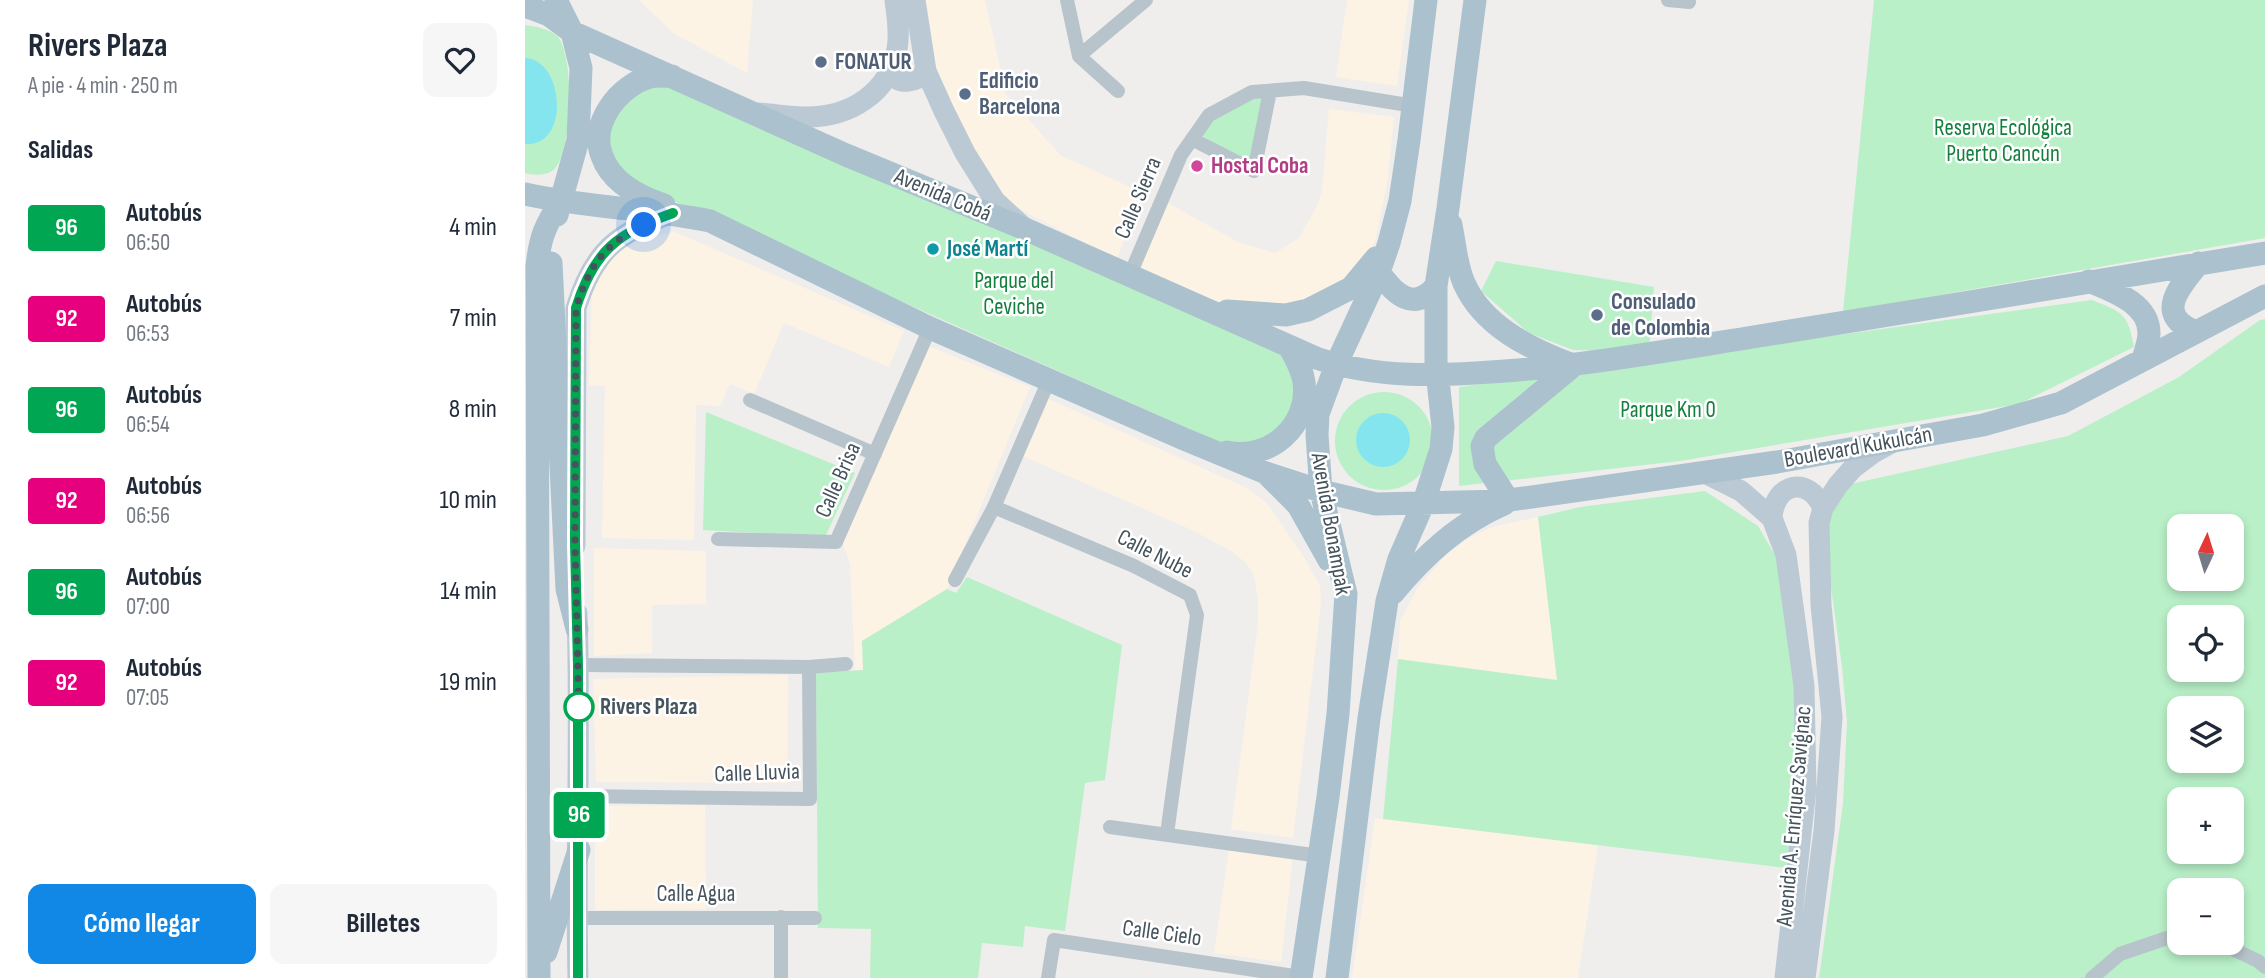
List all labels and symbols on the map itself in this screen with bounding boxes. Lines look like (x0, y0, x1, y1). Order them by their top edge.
place label: FONATUR (835, 48, 912, 76)
marker: FONATUR (813, 54, 829, 70)
place label: Edificio Barcelona (979, 67, 1060, 121)
marker: Edificio Barcelona (957, 86, 973, 102)
park label: Reserva Ecológica Puerto Cancún (1934, 114, 2072, 168)
place label: Hostal Coba (1211, 152, 1308, 180)
street label: Calle Sierra (1108, 153, 1168, 243)
marker: Hostal Coba (1189, 158, 1205, 174)
street label: Avenida Cobá (889, 162, 996, 228)
your location (626, 207, 661, 242)
place label: José Martí (946, 235, 1028, 263)
marker: José Martí (925, 241, 941, 257)
park label: Parque del Ceviche (974, 267, 1054, 321)
place label: Consulado de Colombia (1611, 288, 1710, 342)
marker: Consulado de Colombia (1589, 307, 1605, 323)
park label: Parque Km 0 (1620, 396, 1716, 424)
street label: Boulevard Kukulcán (1782, 420, 1934, 474)
street label: Calle Brisa (809, 438, 867, 522)
street label: Avenida Bonampak (1305, 450, 1357, 598)
north arrow (2167, 514, 2243, 592)
street label: Calle Nube (1112, 523, 1198, 585)
marker: Rivers Plaza (564, 692, 594, 722)
place label: Rivers Plaza (600, 693, 697, 721)
street label: Avenida A. Enríquez Savignac (1770, 705, 1818, 928)
street label: Calle Lluvia (714, 758, 800, 788)
line badge: 96 (547, 792, 611, 838)
street label: Calle Agua (657, 880, 735, 908)
street label: Calle Cielo (1121, 914, 1203, 952)

